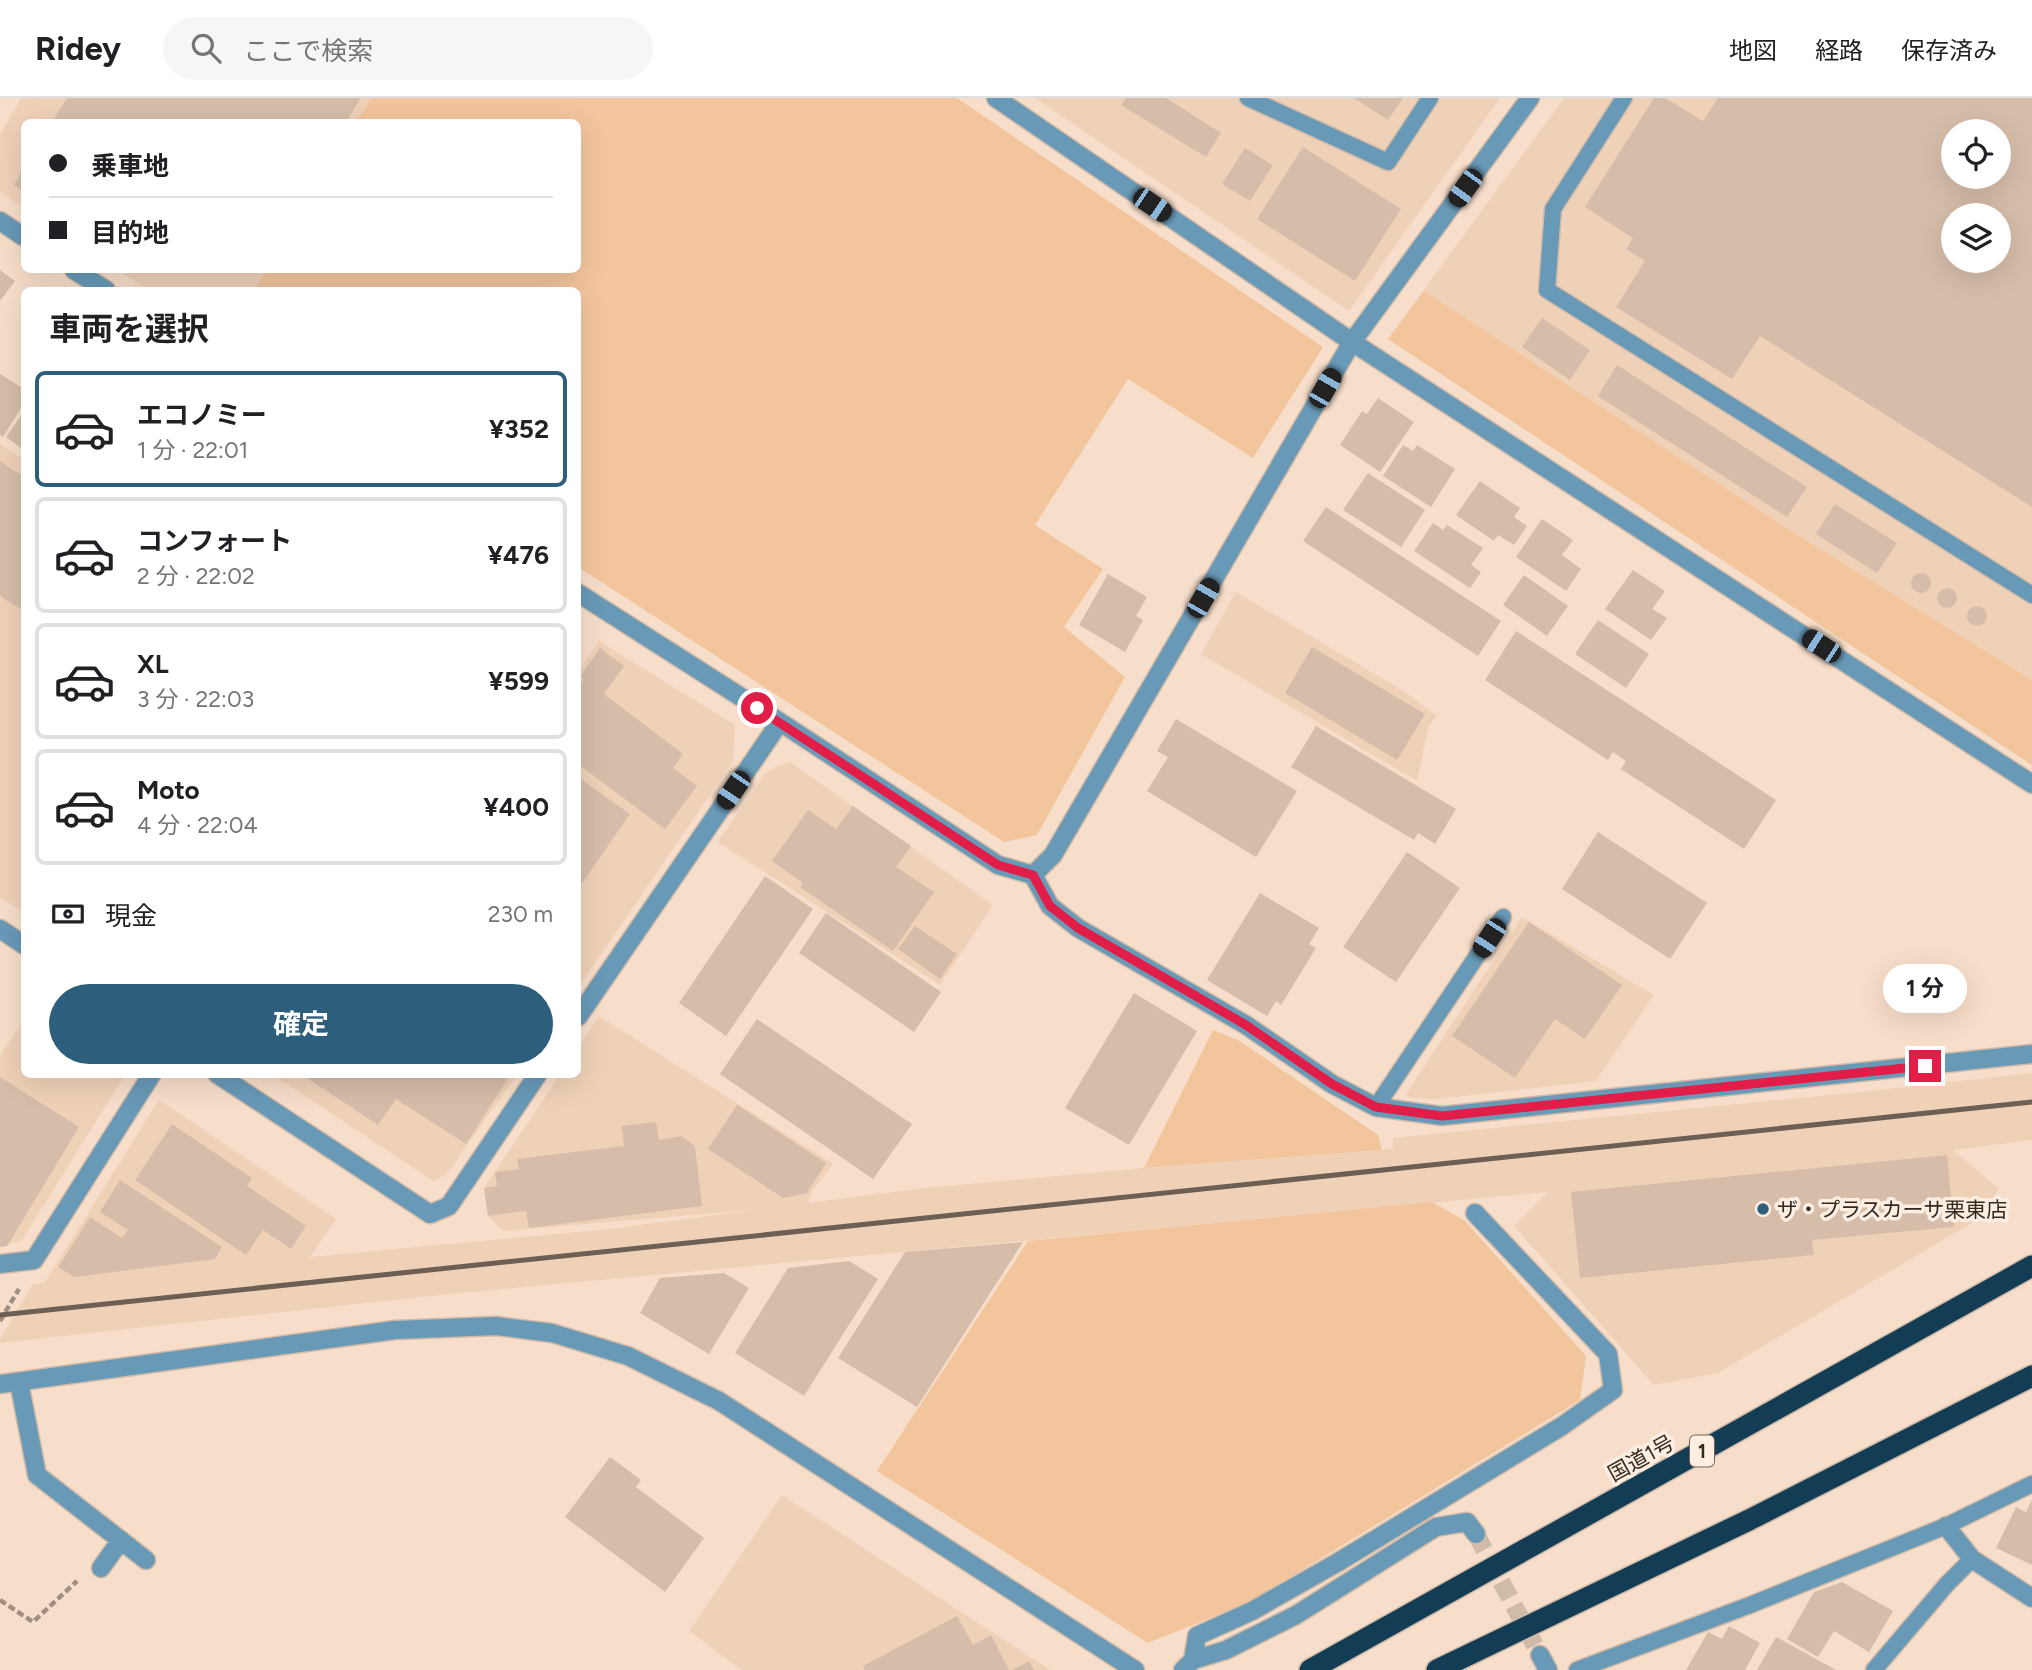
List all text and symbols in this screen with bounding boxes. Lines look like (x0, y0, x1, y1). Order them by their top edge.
search box (163, 17, 653, 80)
text: Ridey (35, 29, 121, 68)
icon: search (187, 29, 225, 67)
text: ここで検索 (243, 35, 373, 67)
text: 地図 (1729, 36, 1777, 65)
text: 経路 (1815, 36, 1863, 65)
text: 保存済み (1901, 36, 1997, 65)
map controls (1941, 119, 2011, 273)
button: locate (1941, 119, 2011, 189)
text: 乗車地 (91, 150, 169, 182)
car (1445, 165, 1486, 211)
car (1129, 185, 1176, 225)
button: layers (1941, 203, 2011, 273)
text: 目的地 (91, 217, 169, 249)
text: 車両を選択 (49, 310, 209, 348)
car (1306, 365, 1345, 411)
icon: car (53, 398, 116, 461)
text: エコノミー (137, 399, 267, 431)
text: ¥352 (489, 413, 549, 445)
text: 1 分 · 22:01 (137, 436, 248, 464)
icon: car (53, 524, 116, 587)
text: コンフォート (137, 525, 292, 557)
text: ¥476 (488, 539, 549, 571)
text: 2 分 · 22:02 (137, 562, 255, 590)
car (1184, 575, 1223, 621)
car (1798, 626, 1845, 666)
text: XL (137, 648, 169, 680)
icon: car (53, 650, 116, 713)
text: ¥599 (488, 665, 549, 697)
text: 3 分 · 22:03 (137, 685, 254, 713)
route start (741, 692, 773, 724)
car (713, 767, 754, 813)
text: Moto (137, 774, 200, 806)
icon: car (53, 776, 116, 839)
text: ¥400 (483, 791, 549, 823)
text: 4 分 · 22:04 (137, 811, 258, 839)
icon: cash (49, 895, 87, 933)
text: 現金 (105, 900, 157, 932)
text: 230 m (488, 900, 553, 928)
car (1469, 915, 1510, 961)
callout: 1 分 (1883, 964, 1967, 1014)
text: 1 分 (1906, 974, 1944, 1002)
button: 確定 (49, 984, 553, 1064)
route end (1909, 1050, 1941, 1082)
place label: ザ・プラスカーサ栗東店 (1777, 1197, 2007, 1222)
marker: ザ・プラスカーサ栗東店 (1755, 1201, 1771, 1217)
street label: 国道1号 (1604, 1430, 1678, 1486)
road number: 1 (1690, 1436, 1714, 1466)

